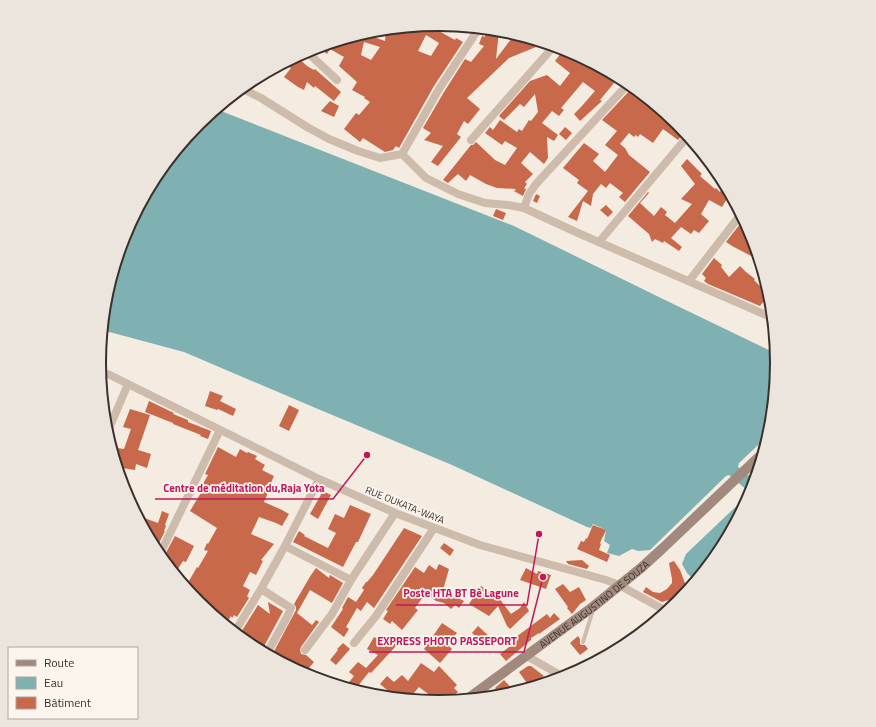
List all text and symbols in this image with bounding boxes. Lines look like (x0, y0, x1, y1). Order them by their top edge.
callout: Centre de méditation du,Raja Yota (155, 476, 333, 499)
text: Centre de méditation du,Raja Yota (163, 480, 325, 496)
street label: RUE OUKATA-WAYA (363, 482, 447, 528)
street label: AVENUE AUGUSTINO DE SOUZA (536, 557, 652, 652)
callout: Poste HTA BT Bè Lagune (396, 582, 527, 605)
text: Poste HTA BT Bè Lagune (403, 585, 519, 601)
callout: EXPRESS PHOTO PASSEPORT (369, 629, 524, 652)
text: EXPRESS PHOTO PASSEPORT (377, 633, 517, 649)
legend (8, 647, 138, 719)
text: Route (44, 653, 74, 672)
text: Eau (44, 673, 63, 692)
text: Bâtiment (44, 693, 92, 712)

